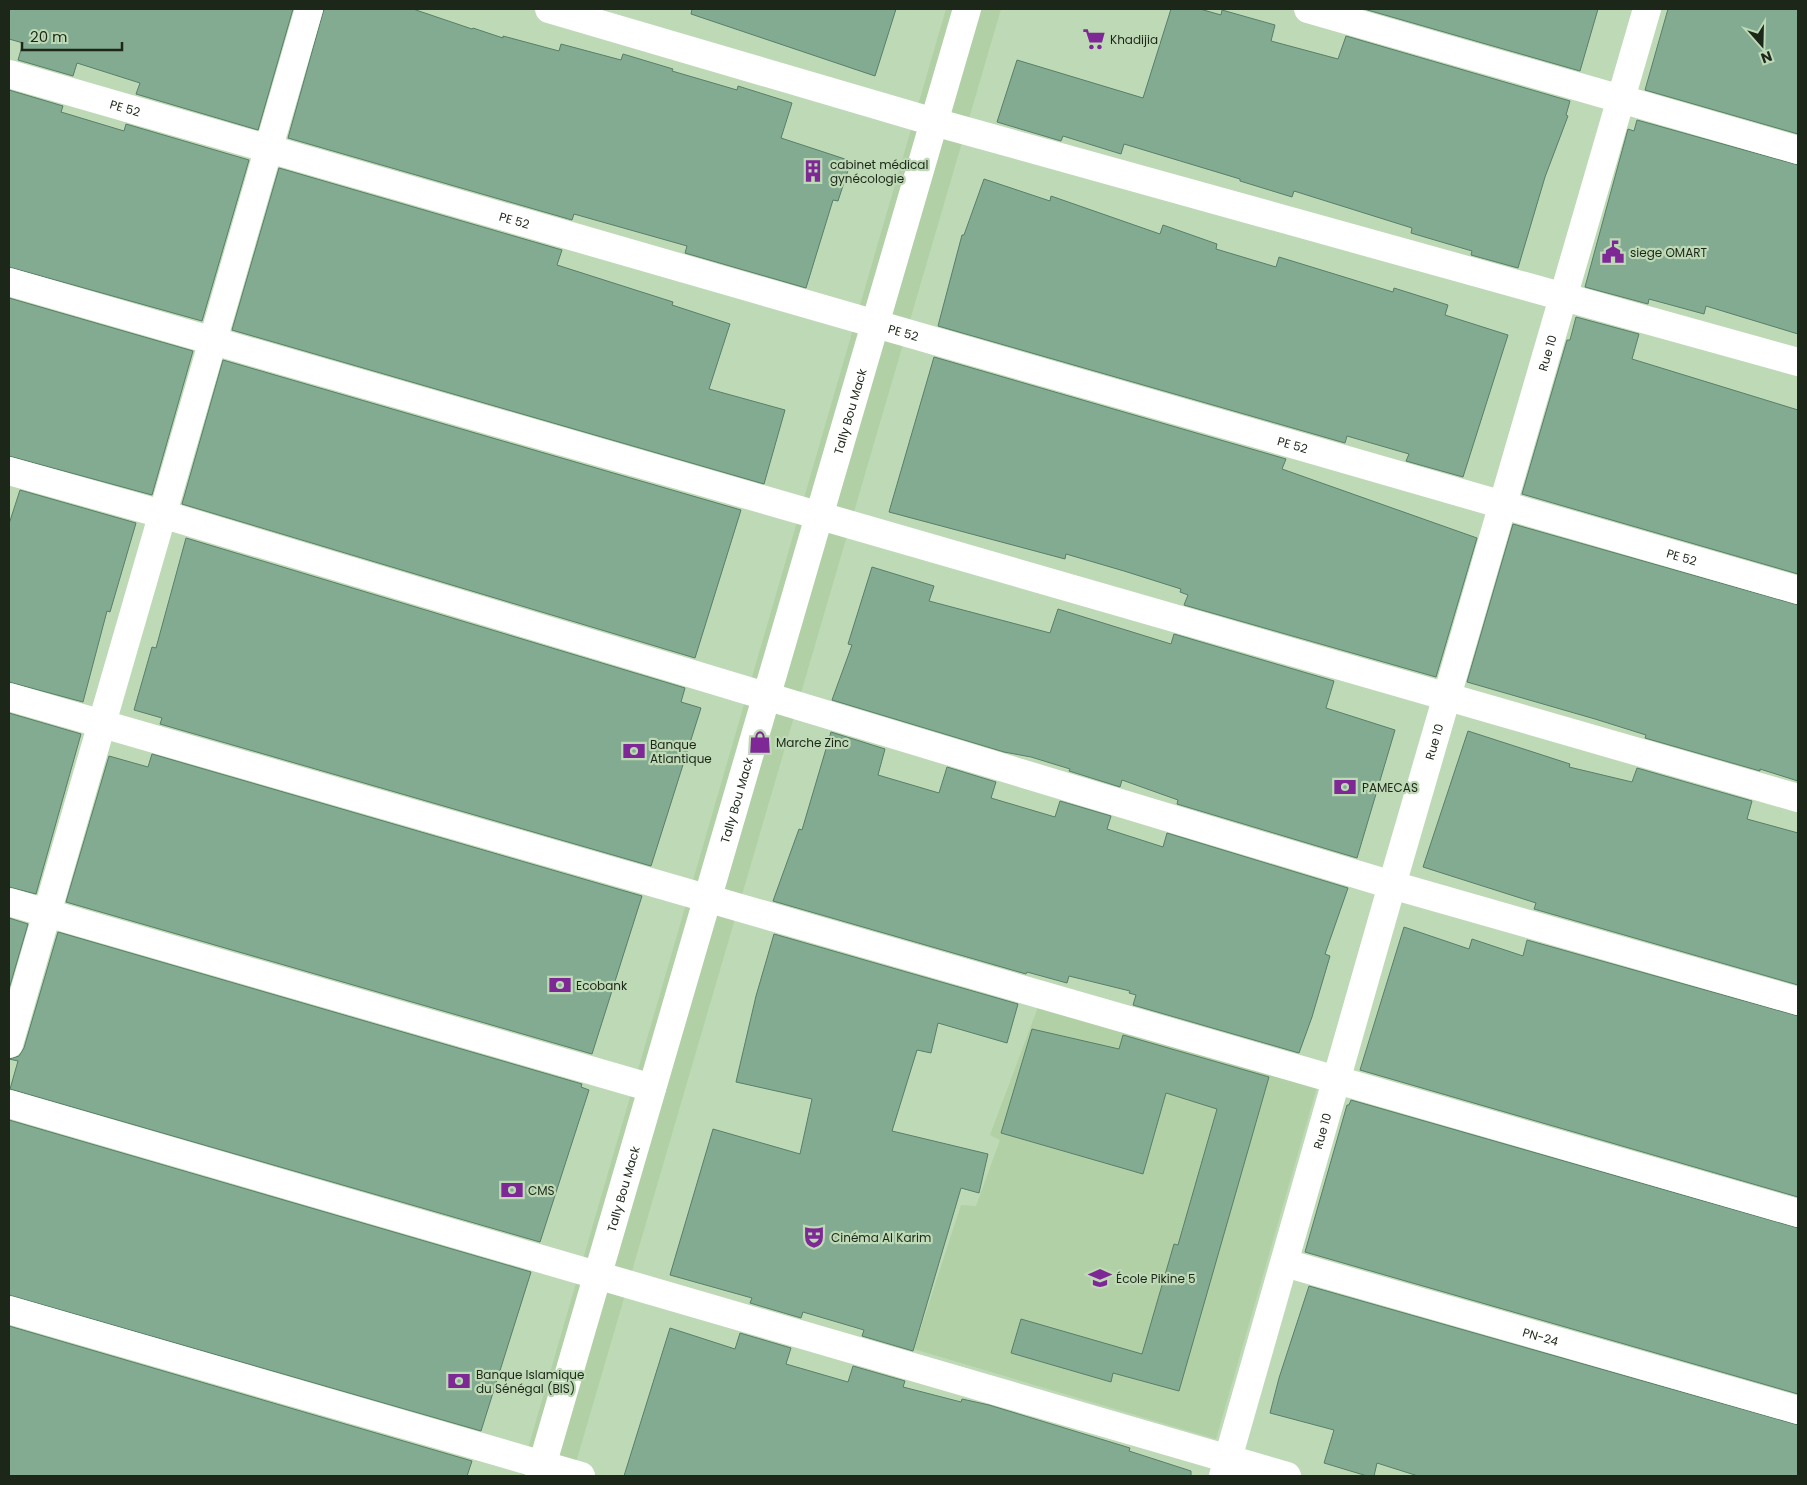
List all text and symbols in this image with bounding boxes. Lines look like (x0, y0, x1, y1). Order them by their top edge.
scale bar (22, 20, 122, 52)
north arrow (1737, 20, 1787, 70)
text: 20 m (30, 26, 68, 47)
supermarket icon: Khadijia (1081, 26, 1107, 52)
place label: Khadijia (1110, 31, 1158, 48)
text: N (1758, 46, 1775, 68)
street label: PE 52 (108, 95, 142, 120)
place label: cabinet médical gynécologie (830, 156, 928, 187)
building icon: cabinet médical gynécologie (800, 158, 826, 184)
street label: PE 52 (497, 207, 532, 232)
public building icon: siege OMART (1600, 239, 1626, 265)
place label: siege OMART (1630, 244, 1708, 261)
street label: PE 52 (886, 320, 921, 344)
street label: Rue 10 (1534, 333, 1560, 373)
street label: Tally Bou Mack (829, 366, 870, 456)
street label: PE 52 (1276, 432, 1310, 457)
street label: PE 52 (1665, 544, 1699, 569)
street label: Rue 10 (1420, 721, 1447, 762)
shop icon: Marche Zinc (747, 729, 773, 755)
place label: Marche Zinc (776, 734, 849, 751)
place label: Banque Atlantique (650, 736, 712, 767)
bank icon: Banque Atlantique (621, 738, 647, 764)
street label: Tally Bou Mack (716, 755, 757, 845)
bank icon: PAMECAS (1332, 774, 1358, 800)
place label: PAMECAS (1362, 779, 1418, 796)
bank icon: Ecobank (547, 972, 573, 998)
place label: Ecobank (576, 977, 628, 994)
street label: Rue 10 (1308, 1111, 1335, 1151)
street label: Tally Bou Mack (602, 1143, 644, 1234)
bank icon: CMS (499, 1177, 525, 1203)
place label: CMS (528, 1182, 555, 1199)
theatre icon: Cinéma Al Karim (801, 1224, 827, 1250)
place label: Cinéma Al Karim (831, 1229, 931, 1246)
school or university icon: École Pikine 5 (1087, 1265, 1113, 1291)
place label: École Pikine 5 (1116, 1270, 1196, 1287)
street label: PN-24 (1521, 1323, 1561, 1350)
place label: Banque Islamique du Sénégal (BIS) (476, 1366, 584, 1397)
bank icon: Banque Islamique du Sénégal (BIS) (446, 1368, 472, 1394)

